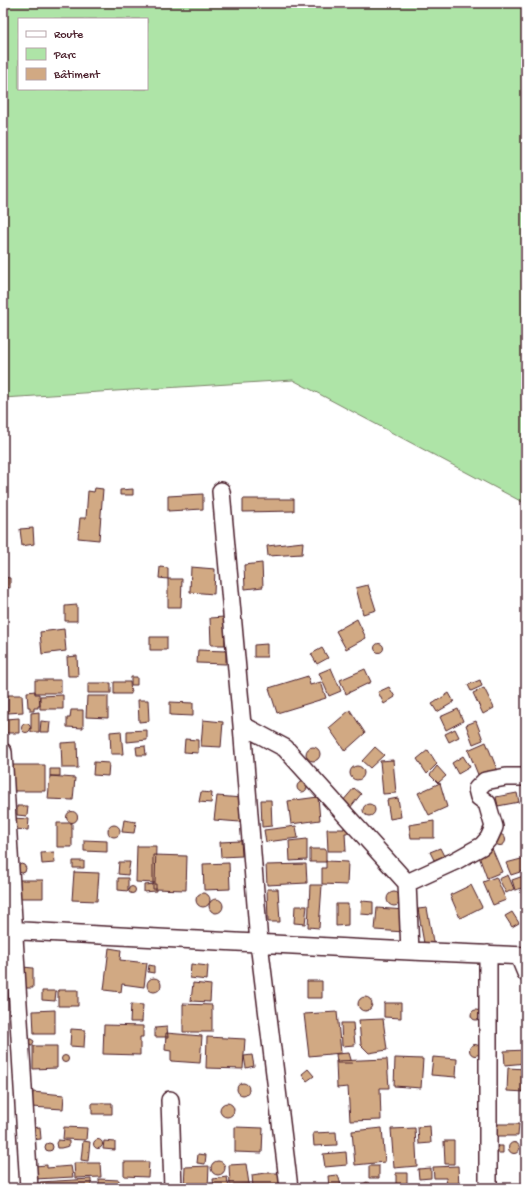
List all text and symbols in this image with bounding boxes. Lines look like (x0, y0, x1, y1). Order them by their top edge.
legend (18, 18, 148, 90)
text: Route (54, 29, 84, 43)
text: Parc (53, 49, 77, 63)
text: Bâtiment (53, 69, 101, 83)

